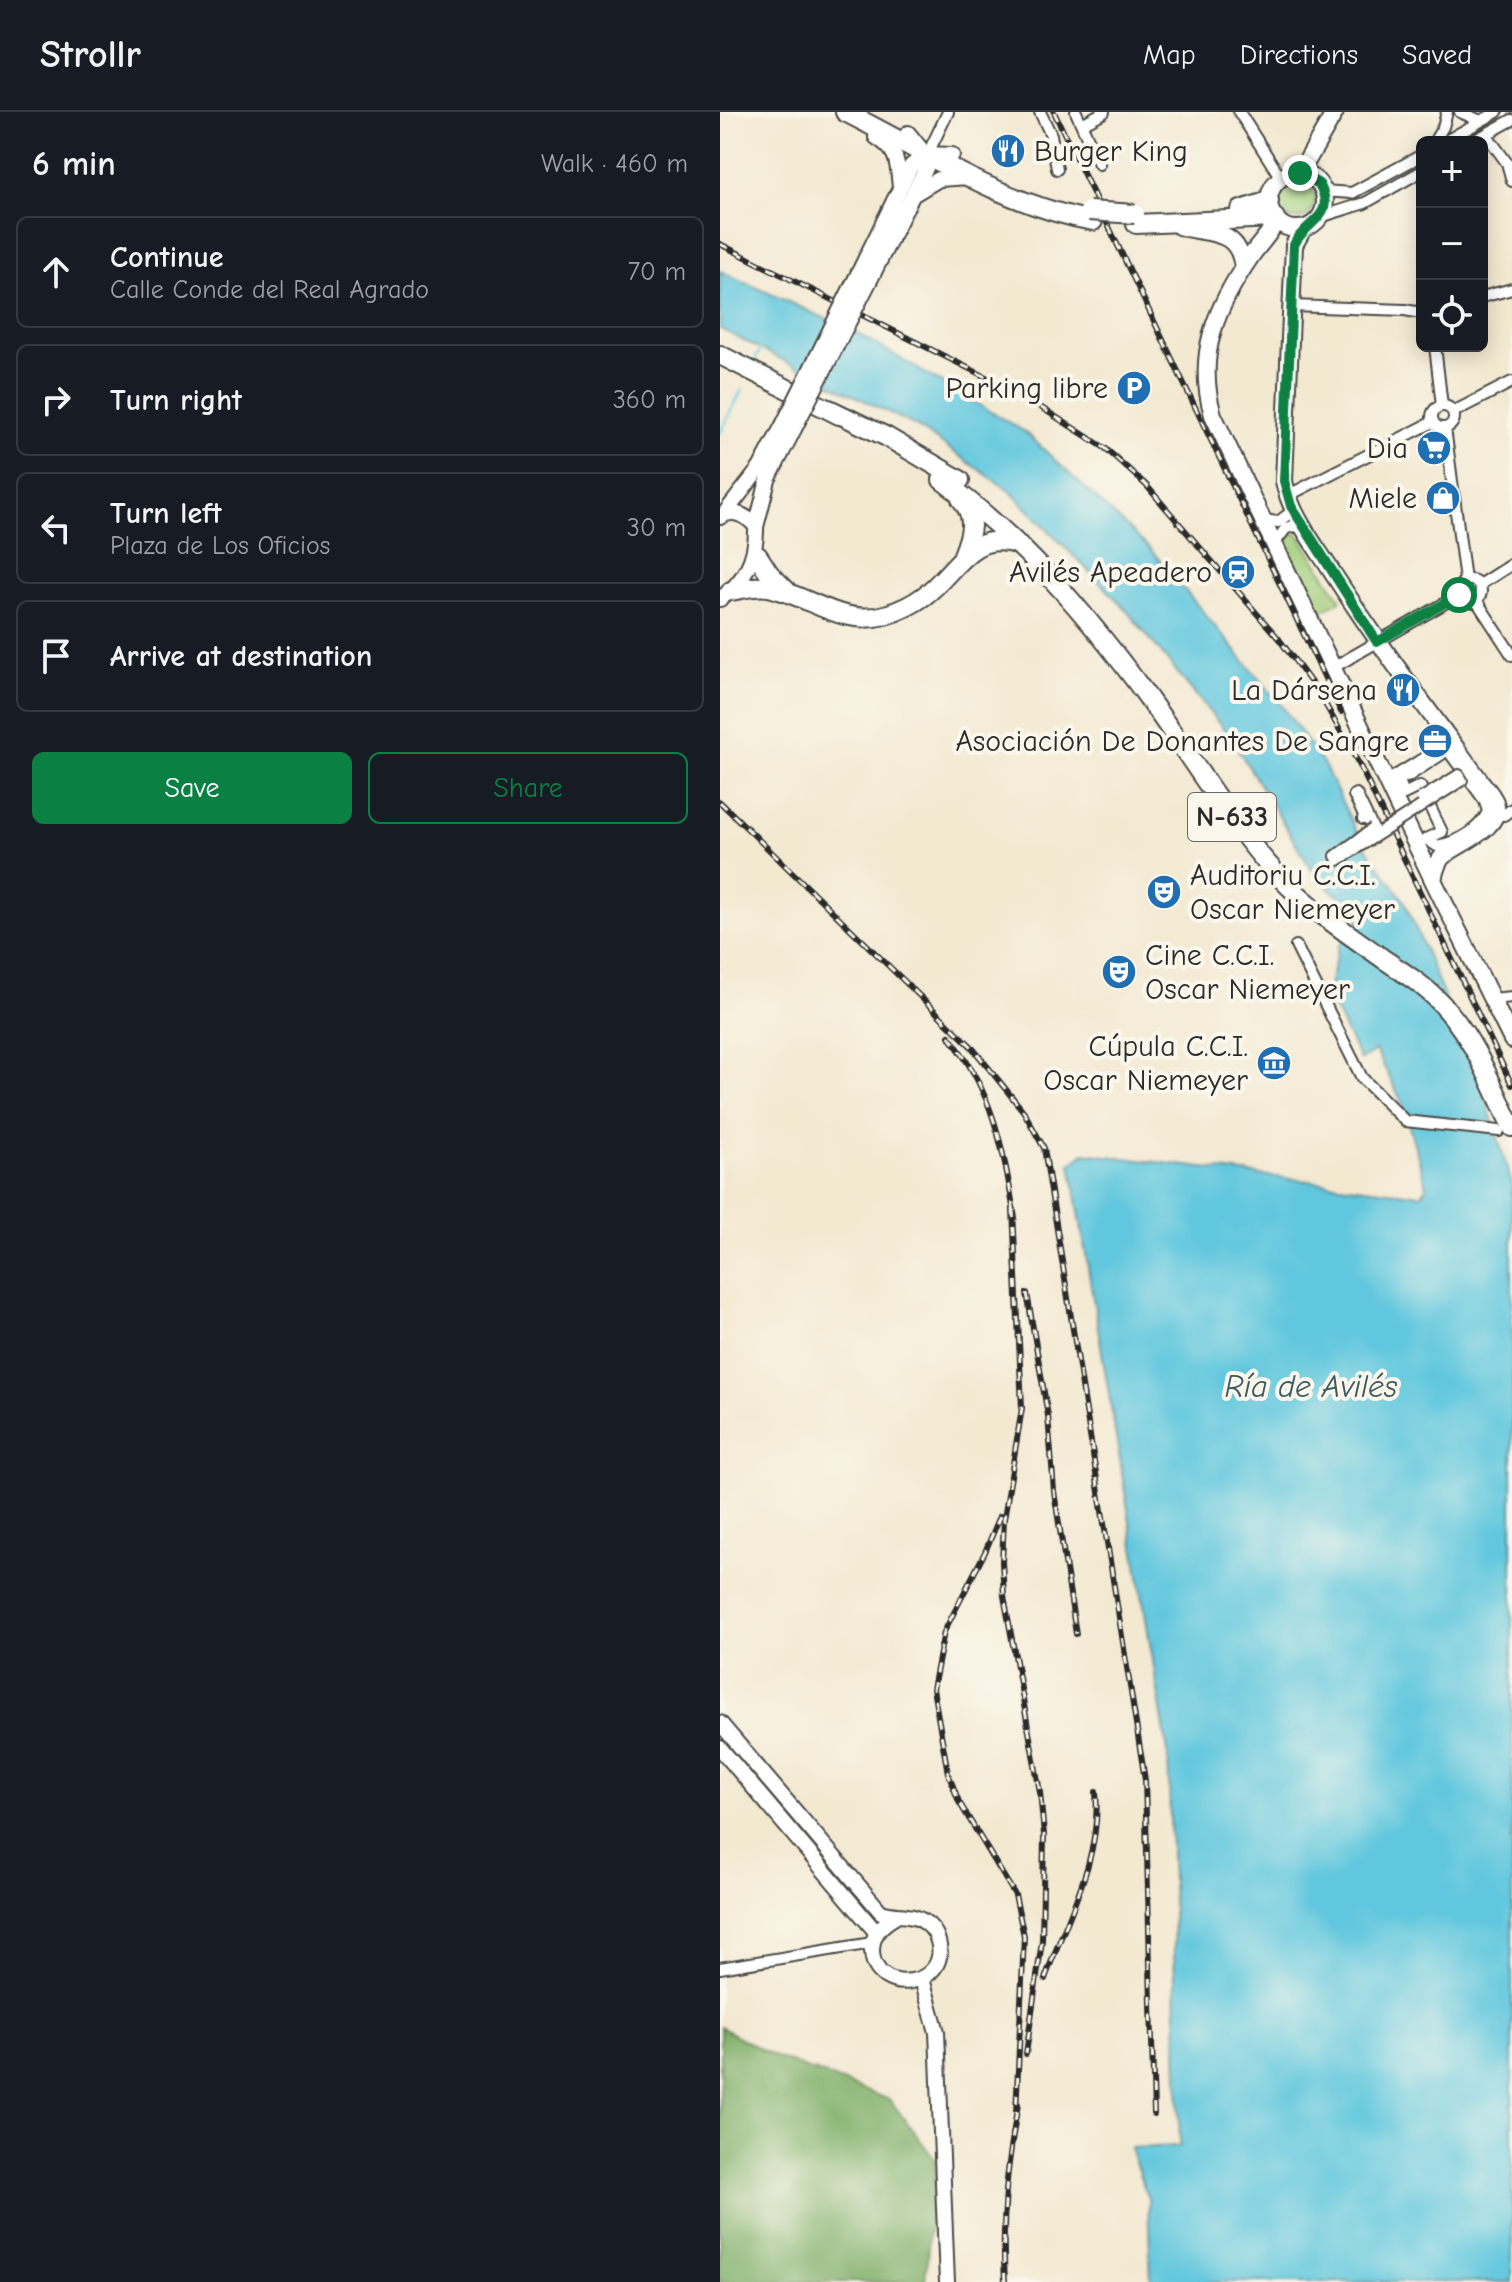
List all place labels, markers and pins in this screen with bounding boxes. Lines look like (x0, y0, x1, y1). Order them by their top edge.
restaurant icon: Burger King (989, 132, 1027, 170)
place label: Burger King (1034, 134, 1188, 169)
parking icon: Parking libre (1115, 369, 1153, 407)
place label: Parking libre (945, 371, 1108, 406)
supermarket icon: Dia (1415, 429, 1453, 467)
place label: Dia (1367, 431, 1408, 466)
shop icon: Miele (1424, 479, 1462, 517)
place label: Miele (1348, 481, 1417, 516)
station icon: Avilés Apeadero (1219, 553, 1257, 591)
place label: Avilés Apeadero (1009, 555, 1212, 590)
restaurant icon: La Dársena (1384, 671, 1422, 709)
place label: La Dársena (1231, 673, 1377, 708)
office icon: Asociación De Donantes De Sangre (1416, 722, 1454, 760)
place label: Asociación De Donantes De Sangre (955, 724, 1409, 759)
place label: Auditoriu C.C.I. Oscar Niemeyer (1190, 858, 1395, 927)
theatre icon: Auditoriu C.C.I. Oscar Niemeyer (1145, 873, 1183, 911)
place label: Cine C.C.I. Oscar Niemeyer (1145, 938, 1350, 1007)
theatre icon: Cine C.C.I. Oscar Niemeyer (1100, 953, 1138, 991)
place label: Cúpula C.C.I. Oscar Niemeyer (1043, 1029, 1248, 1098)
museum icon: Cúpula C.C.I. Oscar Niemeyer (1255, 1044, 1293, 1082)

